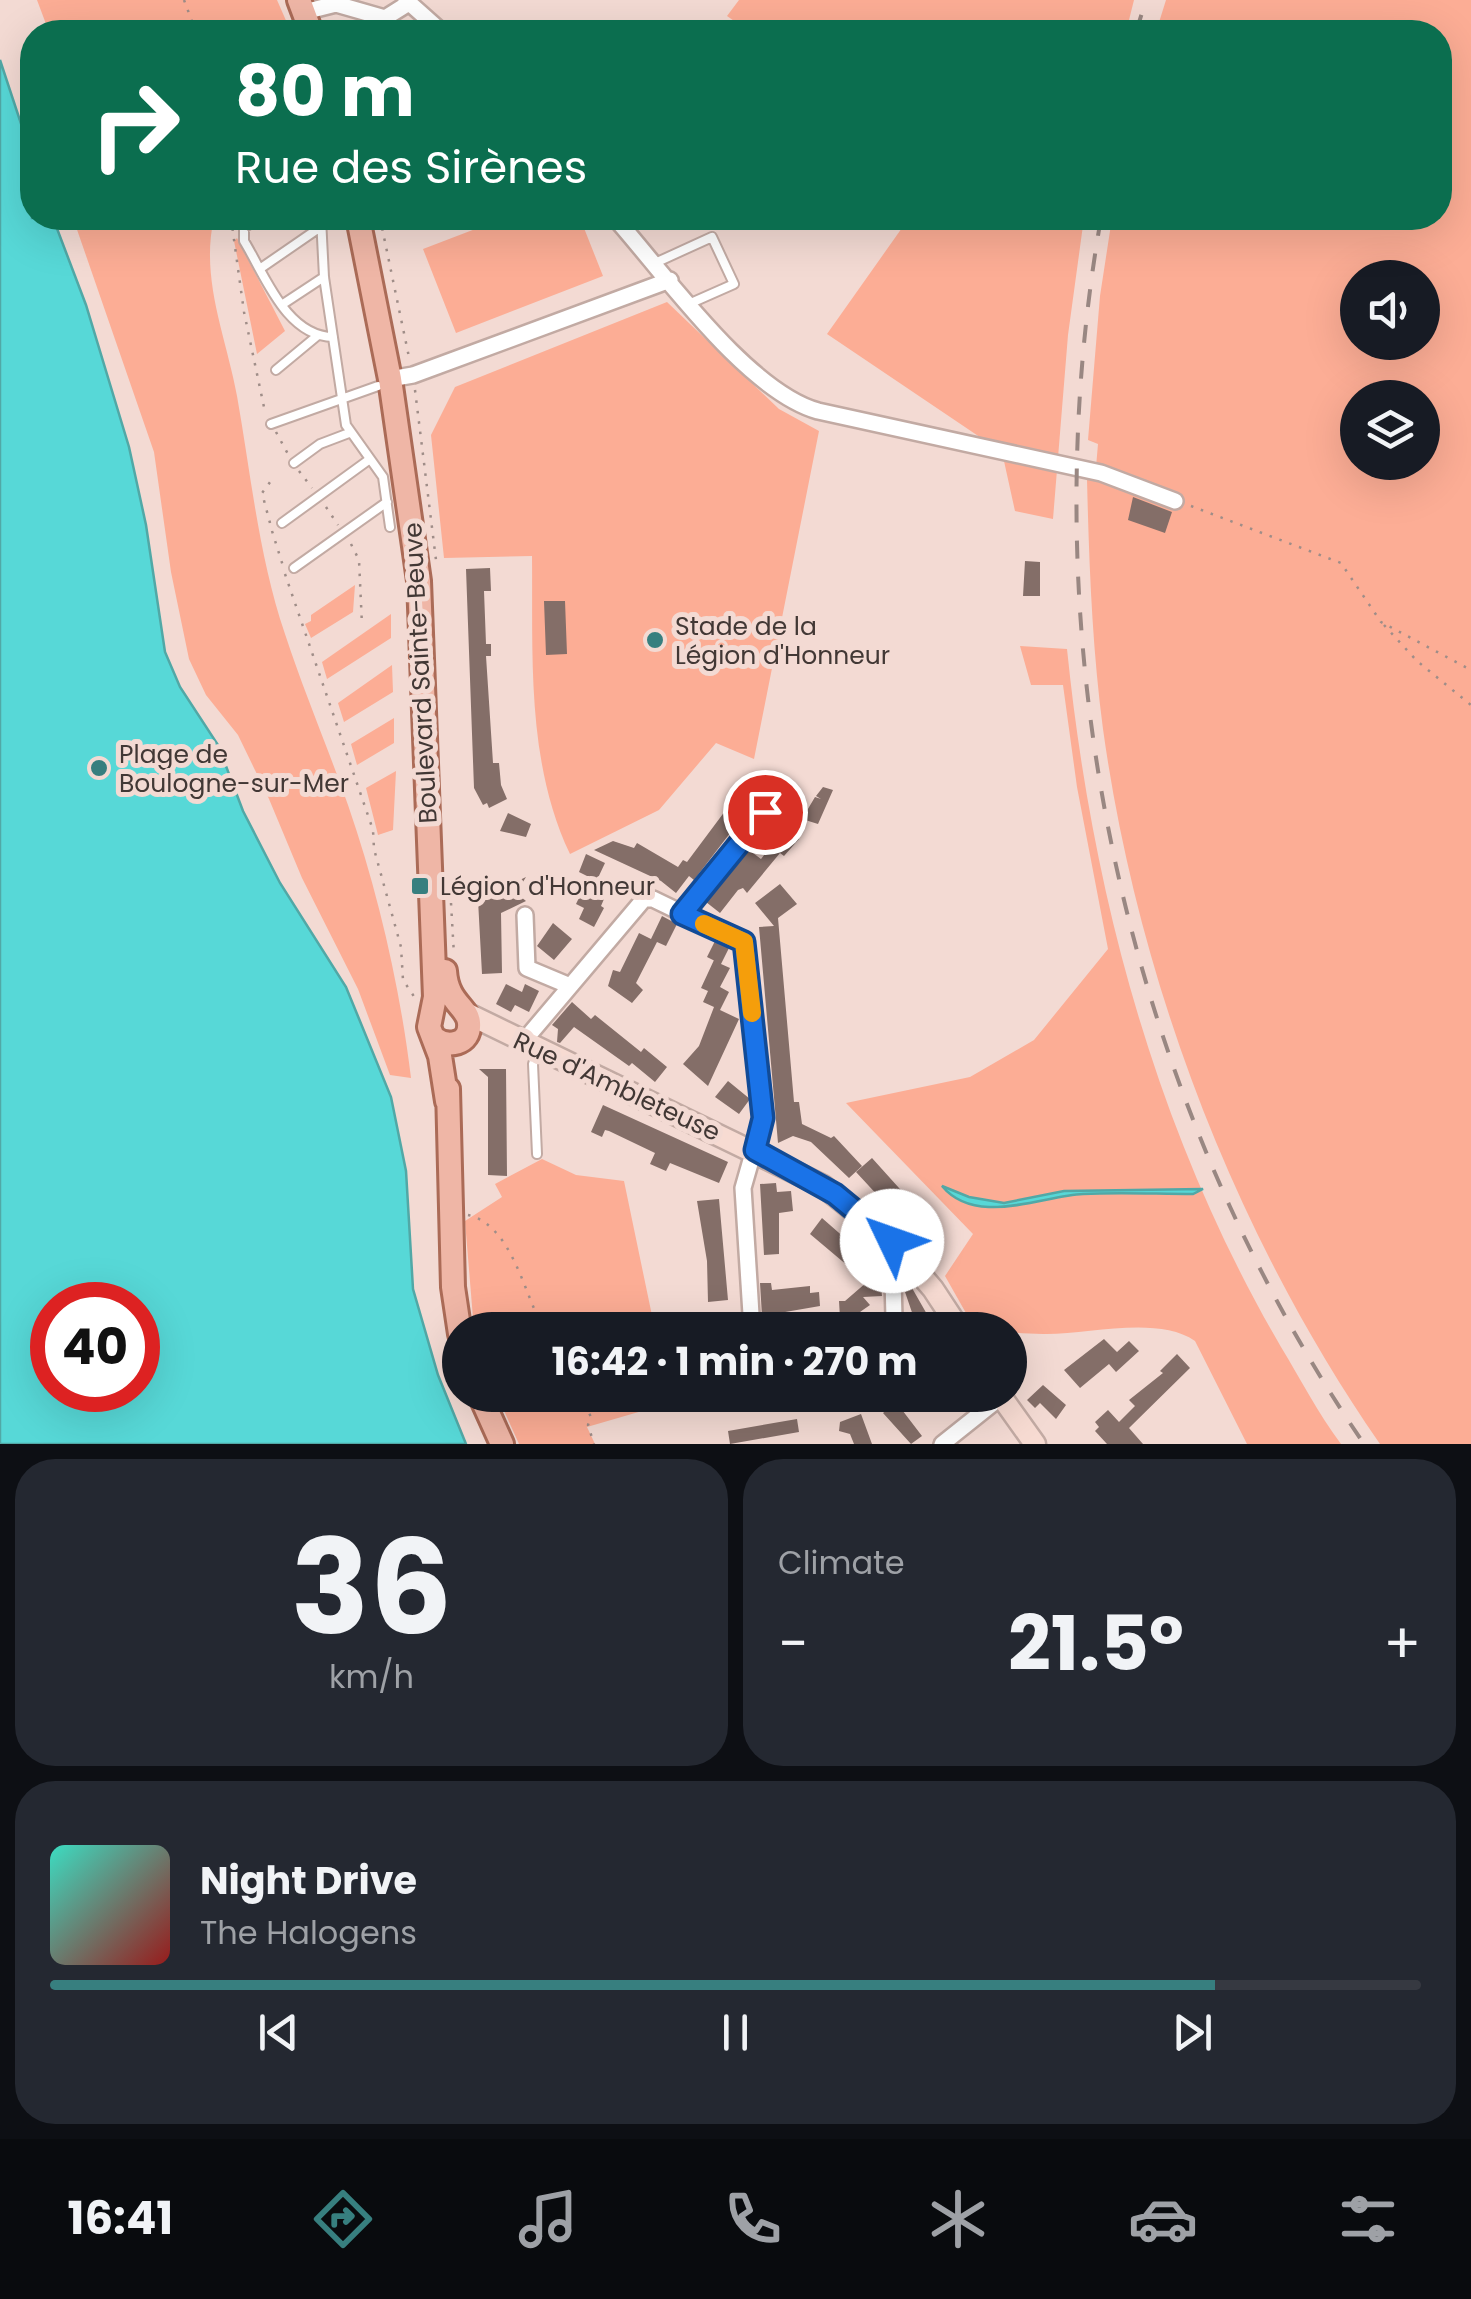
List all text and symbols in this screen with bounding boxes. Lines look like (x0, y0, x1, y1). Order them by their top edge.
text: 80 m (235, 42, 415, 141)
icon: right (70, 60, 200, 190)
text: Rue des Sirènes (235, 136, 587, 199)
map controls (1340, 260, 1440, 480)
button: sound (1340, 260, 1440, 360)
button: layers (1340, 380, 1440, 480)
street label: Boulevard Sainte-Beuve (395, 522, 446, 824)
place label: Stade de la Légion d'Honneur (675, 609, 890, 673)
marker: Stade de la Légion d'Honneur (644, 629, 666, 651)
place label: Plage de Boulogne-sur-Mer (119, 737, 349, 801)
marker: Plage de Boulogne-sur-Mer (88, 757, 110, 779)
pin (723, 770, 808, 855)
icon: arrive (738, 785, 793, 840)
place label: Légion d'Honneur (440, 869, 655, 904)
marker: Légion d'Honneur (409, 875, 431, 897)
street label: Rue d'Ambleteuse (508, 1023, 726, 1150)
position arrow (840, 1189, 944, 1293)
speed limit sign: 40 (30, 1282, 160, 1412)
text: 16:42 · 1 min · 270 m (551, 1335, 918, 1388)
text: 36 (291, 1496, 452, 1679)
text: Climate (778, 1540, 905, 1585)
text: 21.5° (1008, 1591, 1184, 1696)
text: − (778, 1605, 808, 1682)
text: + (1383, 1605, 1421, 1682)
text: km/h (329, 1654, 414, 1699)
text: Night Drive (200, 1854, 417, 1907)
text: The Halogens (200, 1910, 417, 1955)
icon: previous (251, 2005, 306, 2060)
icon: pause (708, 2005, 763, 2060)
icon: next (1165, 2005, 1220, 2060)
icon: directions (308, 2184, 378, 2254)
icon: music (513, 2184, 583, 2254)
icon: phone (718, 2184, 788, 2254)
icon: climate (923, 2184, 993, 2254)
icon: car (1128, 2184, 1198, 2254)
icon: filters (1333, 2184, 1403, 2254)
text: 16:41 (68, 2187, 173, 2250)

